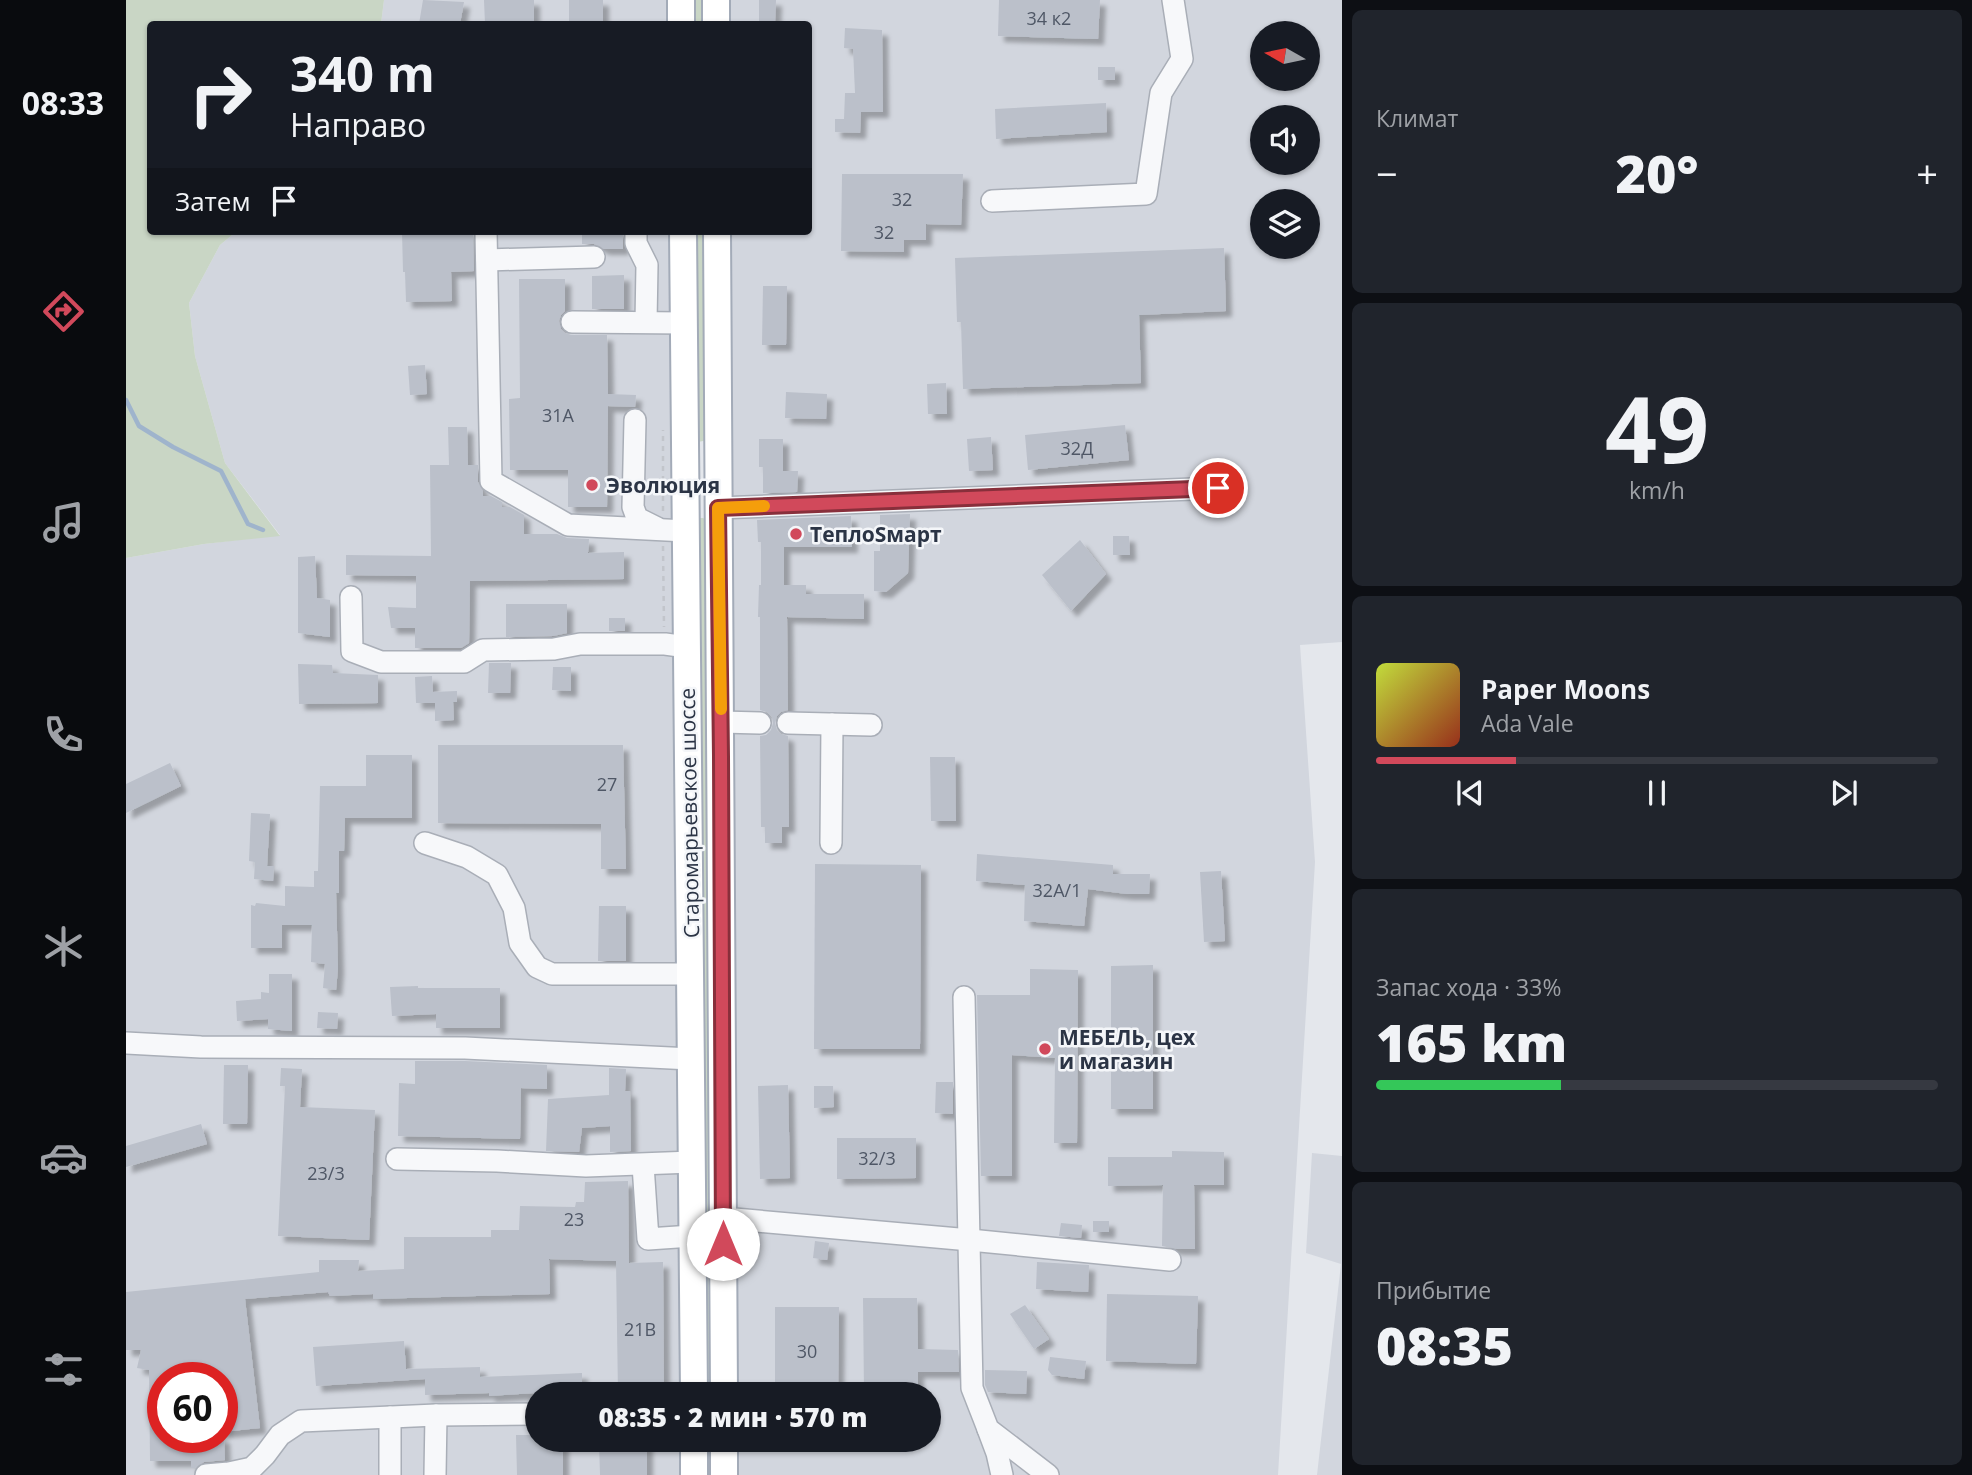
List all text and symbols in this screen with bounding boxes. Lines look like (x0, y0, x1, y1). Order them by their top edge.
house number: 34 к2 (1027, 6, 1071, 30)
north arrow (1250, 21, 1320, 91)
map controls (1250, 21, 1320, 259)
text: 340 m (290, 40, 435, 106)
icon: right (175, 49, 266, 140)
text: 08:33 (22, 81, 104, 124)
text: Климат (1376, 102, 1458, 134)
text: Направо (290, 103, 426, 146)
button: sound (1250, 105, 1320, 175)
text: 20° (1616, 137, 1698, 208)
text: − (1376, 147, 1398, 199)
text: + (1916, 147, 1938, 199)
icon: arrive (265, 182, 303, 220)
text: Затем (175, 183, 251, 219)
house number: 32 (892, 187, 912, 211)
button: layers (1250, 189, 1320, 259)
house number: 32 (874, 220, 894, 244)
icon: directions (39, 287, 88, 336)
text: 49 (1605, 366, 1709, 490)
house number: 31А (542, 403, 575, 427)
house number: 32Д (1061, 436, 1093, 460)
pin (1188, 458, 1248, 518)
icon: arrive (1199, 469, 1237, 507)
place label: Эволюция (606, 471, 720, 499)
text: km/h (1629, 474, 1685, 506)
marker: Эволюция (584, 477, 600, 493)
icon: music (39, 498, 88, 547)
place label: ТеплоSмарт (810, 520, 942, 548)
marker: ТеплоSмарт (788, 526, 804, 542)
text: Paper Moons (1481, 671, 1650, 707)
street label: Старомарьевское шоссе (673, 688, 705, 938)
text: Ada Vale (1481, 707, 1574, 739)
icon: phone (39, 710, 88, 759)
house number: 27 (597, 772, 617, 796)
icon: previous (1451, 774, 1489, 812)
icon: pause (1638, 774, 1676, 812)
icon: next (1825, 774, 1863, 812)
house number: 32А/1 (1033, 878, 1081, 902)
icon: climate (39, 922, 88, 971)
text: Запас хода · 33% (1376, 971, 1561, 1003)
text: 165 km (1376, 1006, 1567, 1077)
place label: МЕБЕЛЬ, цех и магазин (1059, 1023, 1196, 1075)
marker: МЕБЕЛЬ, цех и магазин (1037, 1041, 1053, 1057)
icon: car (39, 1133, 88, 1182)
house number: 32/3 (858, 1146, 896, 1170)
house number: 23/3 (307, 1161, 345, 1185)
house number: 23 (564, 1207, 584, 1231)
position arrow (686, 1207, 760, 1281)
text: Прибытие (1376, 1274, 1491, 1306)
text: 08:35 (1376, 1309, 1513, 1380)
house number: 21В (624, 1317, 656, 1341)
house number: 30 (797, 1339, 817, 1363)
icon: filters (39, 1345, 88, 1394)
speed limit sign: 60 (147, 1362, 238, 1453)
text: 08:35 · 2 мин · 570 m (598, 1399, 868, 1435)

